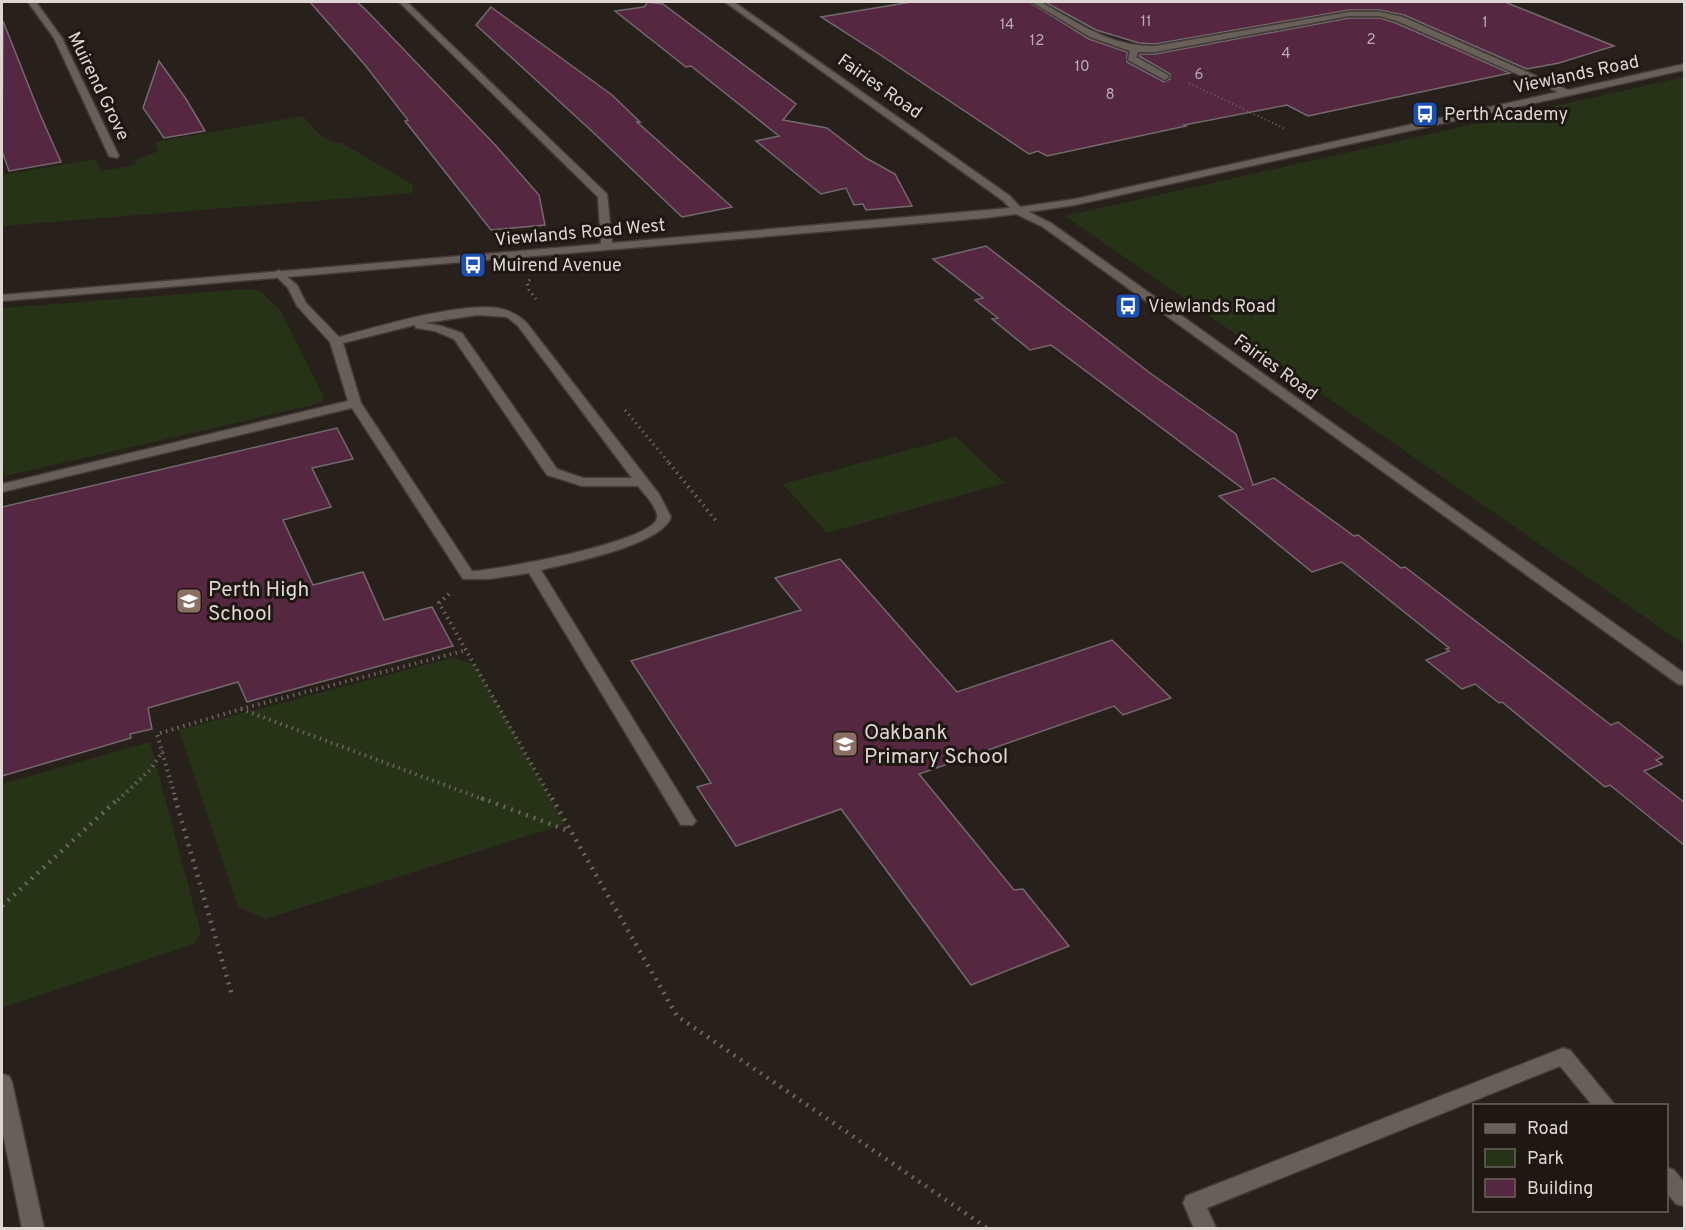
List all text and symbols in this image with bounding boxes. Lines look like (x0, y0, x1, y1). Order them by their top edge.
house number: 11 (1140, 13, 1152, 32)
house number: 1 (1482, 14, 1488, 33)
house number: 14 (1000, 16, 1014, 35)
street label: Muirend Grove (61, 29, 134, 145)
house number: 2 (1366, 31, 1376, 50)
house number: 12 (1030, 32, 1044, 51)
house number: 4 (1281, 45, 1291, 64)
street label: Fairies Road (832, 50, 926, 125)
street label: Viewlands Road (1511, 51, 1641, 100)
house number: 10 (1074, 58, 1090, 77)
house number: 6 (1195, 66, 1204, 85)
house number: 8 (1105, 86, 1115, 105)
bus stop icon: Perth Academy (1410, 99, 1440, 129)
place label: Perth Academy (1444, 104, 1568, 127)
street label: Viewlands Road West (494, 215, 666, 252)
bus stop icon: Muirend Avenue (458, 250, 488, 280)
place label: Muirend Avenue (492, 255, 622, 278)
bus stop icon: Viewlands Road (1113, 291, 1143, 321)
place label: Viewlands Road (1148, 296, 1276, 319)
street label: Fairies Road (1229, 330, 1322, 406)
place label: Perth High School (208, 577, 309, 628)
school or university icon: Perth High School (174, 586, 204, 616)
place label: Oakbank Primary School (864, 720, 1008, 771)
school or university icon: Oakbank Primary School (830, 729, 860, 759)
legend (1473, 1104, 1668, 1212)
text: Road (1527, 1118, 1569, 1141)
text: Park (1527, 1148, 1564, 1171)
text: Building (1527, 1178, 1593, 1201)

